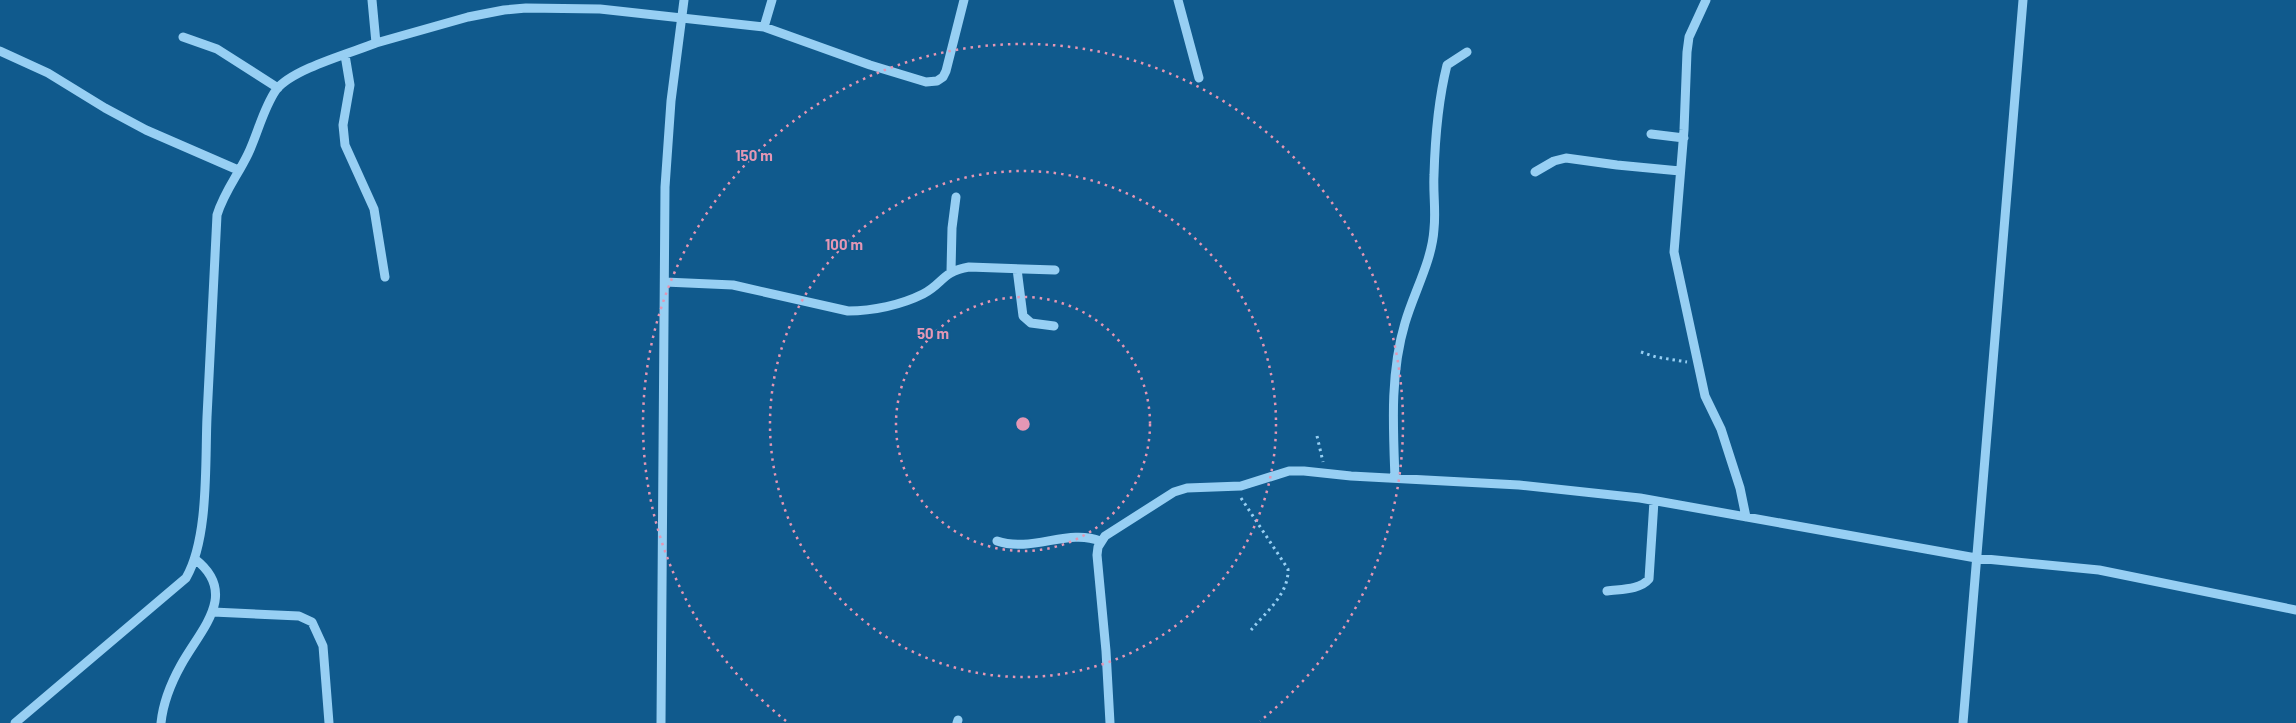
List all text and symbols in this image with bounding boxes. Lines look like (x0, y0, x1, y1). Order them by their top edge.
text: 150 m (735, 146, 773, 164)
text: 100 m (825, 235, 863, 253)
text: 50 m (917, 324, 949, 342)
centre of rings (1014, 415, 1032, 433)

